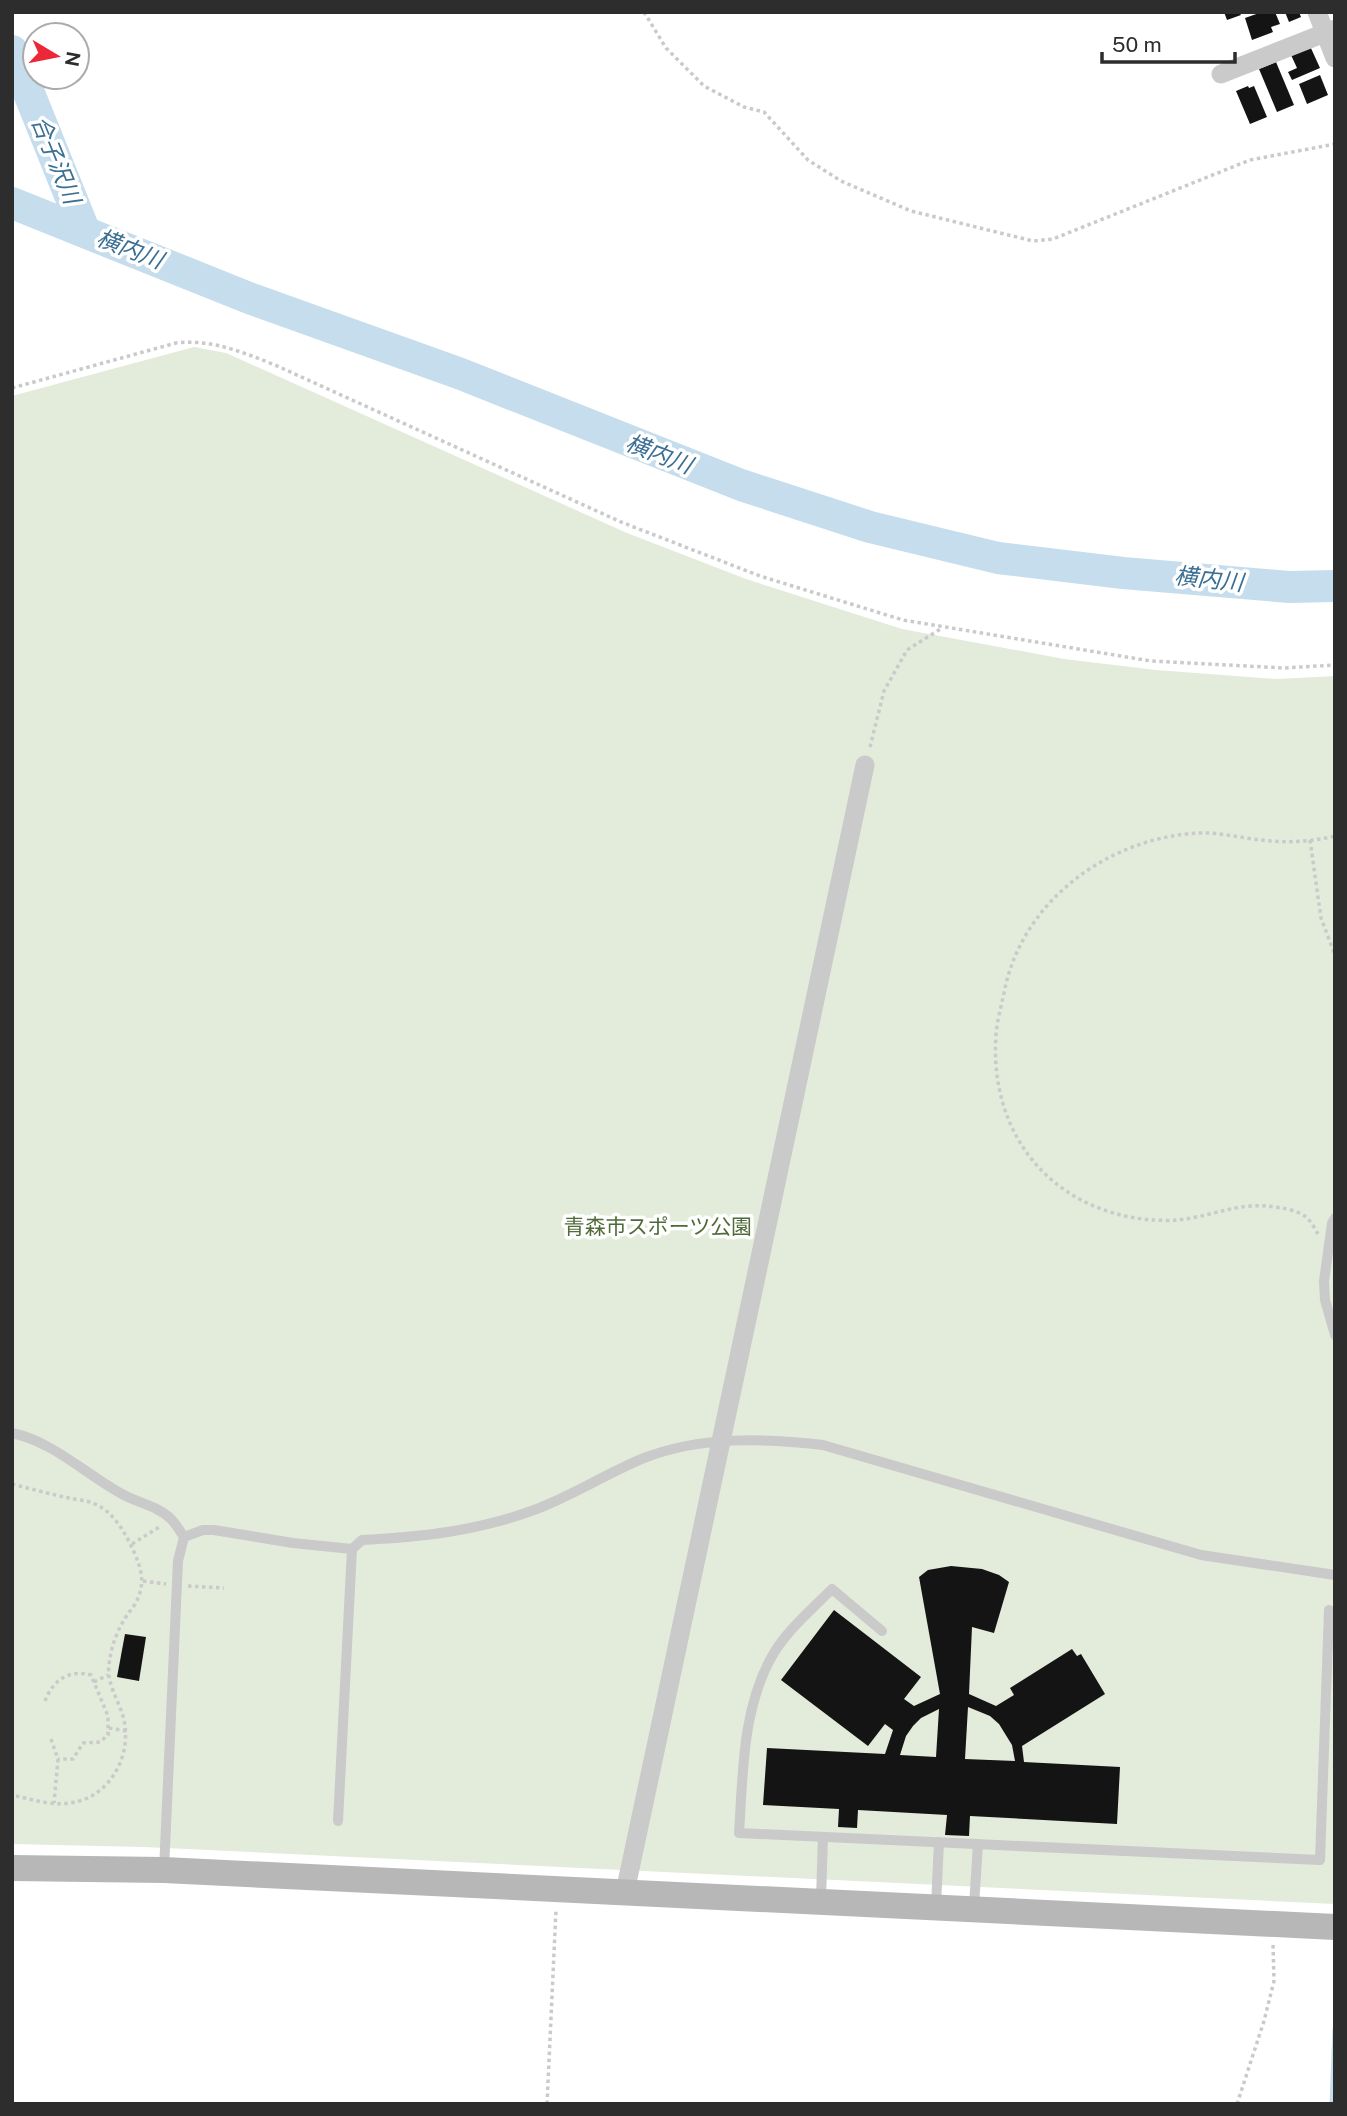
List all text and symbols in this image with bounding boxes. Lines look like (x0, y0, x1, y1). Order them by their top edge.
north arrow (21, 21, 91, 91)
scale bar (1102, 21, 1235, 65)
text: 50 m (1112, 32, 1162, 57)
text: N (61, 50, 85, 68)
water label: 合子沢川 (27, 112, 87, 210)
water label: 横内川 (93, 224, 170, 275)
water label: 横内川 (622, 429, 699, 480)
water label: 横内川 (1173, 561, 1248, 596)
park label: 青森市スポーツ公園 (564, 1214, 752, 1239)

